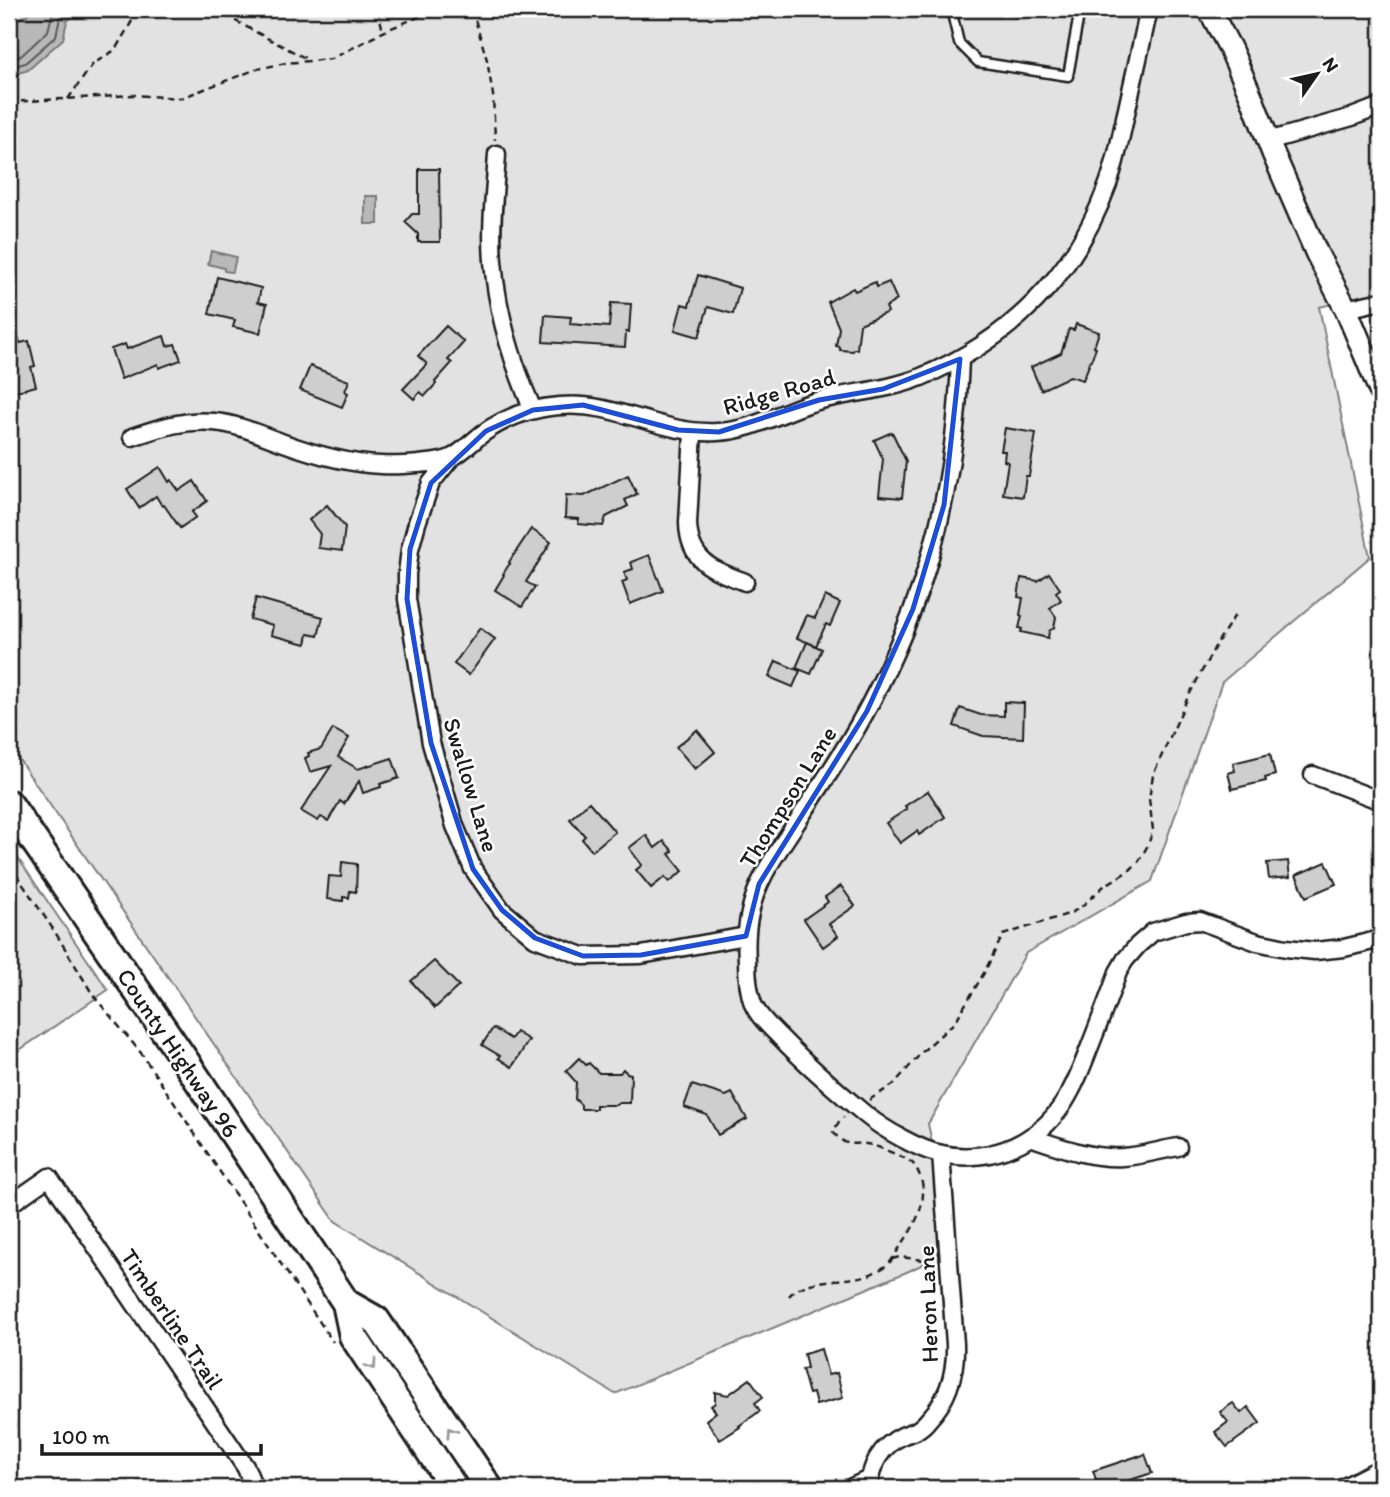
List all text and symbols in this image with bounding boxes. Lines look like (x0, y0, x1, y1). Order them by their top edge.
north arrow (1282, 38, 1352, 108)
text: N (1318, 53, 1344, 77)
street label: Ridge Road (719, 362, 838, 421)
street label: Swallow Lane (437, 714, 506, 855)
street label: Thompson Lane (733, 721, 843, 873)
street label: County Highway 96 (111, 963, 246, 1143)
street label: Timberline Trail (115, 1243, 230, 1395)
street label: Heron Lane (911, 1245, 944, 1363)
one-way arrow (364, 1357, 377, 1370)
scale bar (42, 1413, 261, 1457)
text: 100 m (52, 1424, 110, 1449)
one-way arrow (446, 1426, 459, 1439)

